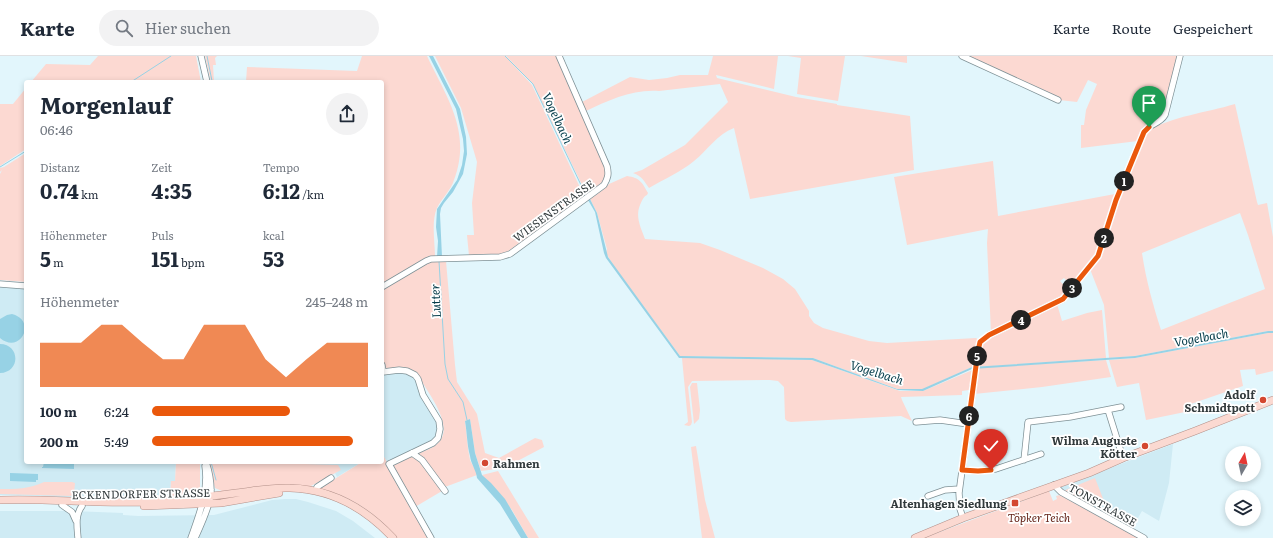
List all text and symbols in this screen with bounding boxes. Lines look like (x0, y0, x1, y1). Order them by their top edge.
search box (99, 10, 379, 46)
text: Karte (20, 14, 75, 42)
text: Hier suchen (145, 16, 231, 39)
icon: search (113, 17, 135, 39)
text: Karte (1053, 18, 1090, 38)
text: Route (1112, 18, 1151, 38)
text: Gespeichert (1173, 18, 1253, 38)
pin (1132, 86, 1166, 127)
text: Morgenlauf (40, 88, 172, 121)
water label: Vogelbach (538, 89, 578, 147)
icon: arrive (1138, 92, 1160, 114)
button: share (326, 93, 368, 135)
text: 06:46 (40, 120, 73, 139)
text: Distanz (40, 159, 80, 175)
text: Zeit (151, 159, 172, 175)
text: Tempo (263, 159, 299, 175)
pin: 1 (1114, 171, 1134, 191)
text: 1 (1122, 173, 1126, 189)
text: 0.74 (40, 175, 79, 205)
text: 4:35 (151, 175, 192, 205)
text: 6:12 (263, 175, 300, 205)
street label: WIESENSTRASSE (509, 175, 597, 245)
text: km (79, 186, 98, 202)
text: /km (300, 186, 324, 202)
text: Höhenmeter (40, 227, 107, 243)
text: Puls (151, 227, 174, 243)
text: kcal (263, 227, 284, 243)
pin: 2 (1094, 228, 1114, 248)
text: 2 (1101, 230, 1107, 246)
text: 5 (40, 243, 51, 273)
text: 151 (151, 243, 179, 273)
text: 53 (263, 243, 285, 273)
text: m (51, 254, 64, 270)
text: bpm (179, 254, 205, 270)
pin: 3 (1062, 278, 1082, 298)
text: 3 (1069, 280, 1075, 296)
water label: Lutter (425, 283, 445, 319)
text: Höhenmeter (40, 292, 119, 311)
text: 245–248 m (306, 292, 368, 311)
pin: 4 (1011, 310, 1031, 330)
text: 4 (1018, 312, 1024, 328)
water label: Vogelbach (1172, 323, 1230, 351)
pin: 5 (967, 346, 987, 366)
text: 5 (974, 348, 980, 364)
water label: Vogelbach (848, 355, 906, 389)
place label: Adolf Schmidtpott (1185, 386, 1256, 415)
marker: Adolf Schmidtpott (1258, 395, 1268, 405)
text: 100 m (40, 402, 77, 421)
text: 6:24 (104, 402, 129, 421)
pin: 6 (959, 406, 979, 426)
text: 6 (966, 408, 972, 424)
pin (974, 429, 1008, 470)
text: 200 m (40, 432, 79, 451)
text: 5:49 (104, 432, 129, 451)
place label: Wilma Auguste Kötter (1052, 432, 1137, 461)
icon: check (980, 435, 1002, 457)
marker: Wilma Auguste Kötter (1140, 441, 1150, 451)
north arrow (1225, 446, 1261, 482)
map controls (1225, 446, 1261, 526)
place label: Rahmen (493, 455, 540, 471)
marker: Rahmen (480, 458, 490, 468)
street label: TONSTRASSE (1066, 479, 1140, 529)
street label: ECKENDORFER STRASSE (72, 484, 210, 502)
button: layers (1225, 490, 1261, 526)
place label: Altenhagen Siedlung (890, 495, 1007, 511)
marker: Altenhagen Siedlung (1010, 498, 1020, 508)
park label: Töpker Teich (1008, 509, 1071, 525)

